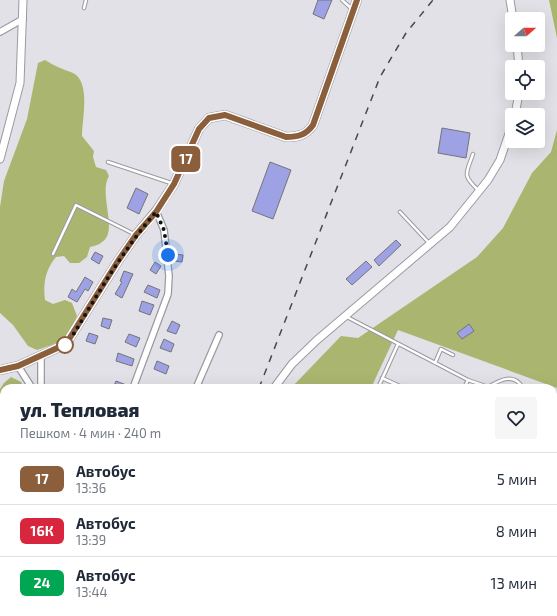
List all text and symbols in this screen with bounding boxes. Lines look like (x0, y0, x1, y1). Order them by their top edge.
north arrow (505, 12, 545, 52)
map controls (505, 12, 545, 148)
button: locate (505, 60, 545, 100)
button: layers (505, 108, 545, 148)
line badge: 17 (168, 146, 204, 172)
text: 17 (179, 150, 193, 167)
your location (158, 245, 178, 265)
unlabelled marker (56, 336, 74, 354)
button: heart (495, 397, 537, 439)
text: ул. Тепловая (20, 398, 140, 421)
text: Пешком · 4 мин · 240 m (20, 425, 161, 441)
text: Автобус (76, 462, 136, 480)
text: 17 (35, 470, 49, 487)
text: 5 мин (497, 470, 537, 488)
text: 13:36 (76, 480, 106, 496)
text: Автобус (76, 514, 136, 532)
text: 16К (30, 522, 54, 539)
text: 8 мин (496, 522, 537, 540)
text: 13:39 (76, 532, 106, 548)
text: Автобус (76, 566, 136, 584)
text: 24 (33, 574, 51, 591)
text: 13 мин (491, 574, 537, 592)
text: 13:44 (76, 584, 107, 600)

